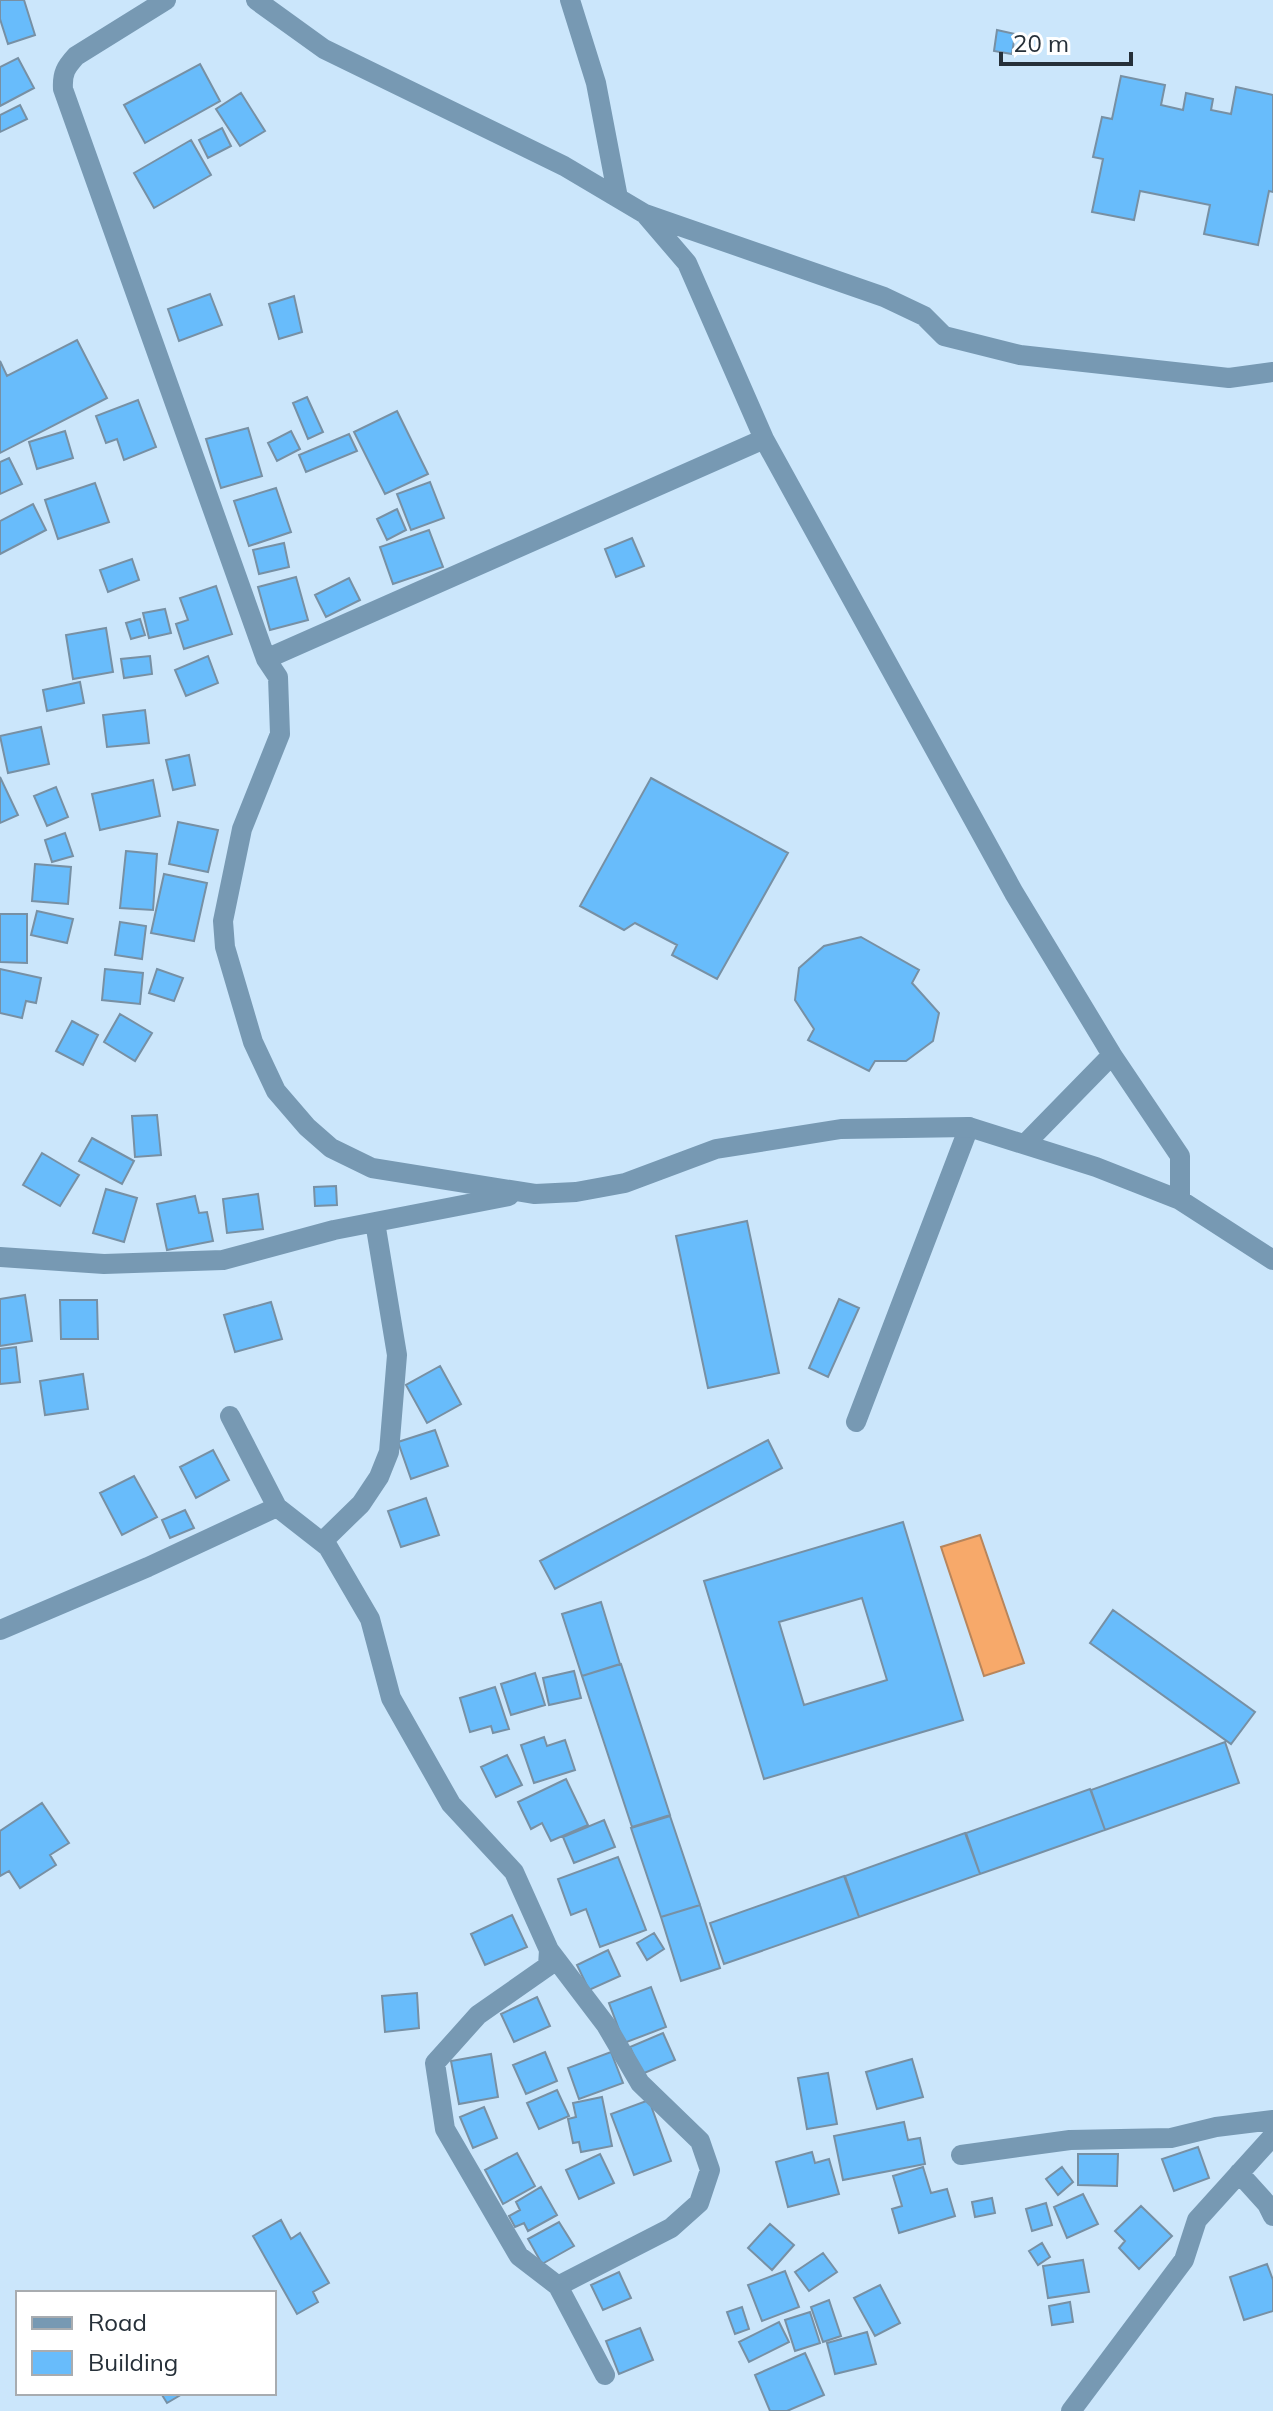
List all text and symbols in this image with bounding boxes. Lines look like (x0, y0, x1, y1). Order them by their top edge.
scale bar (1001, 16, 1131, 66)
text: 20 m (1013, 28, 1069, 58)
legend (16, 2291, 276, 2395)
text: Road (88, 2307, 147, 2337)
text: Building (88, 2347, 178, 2377)

